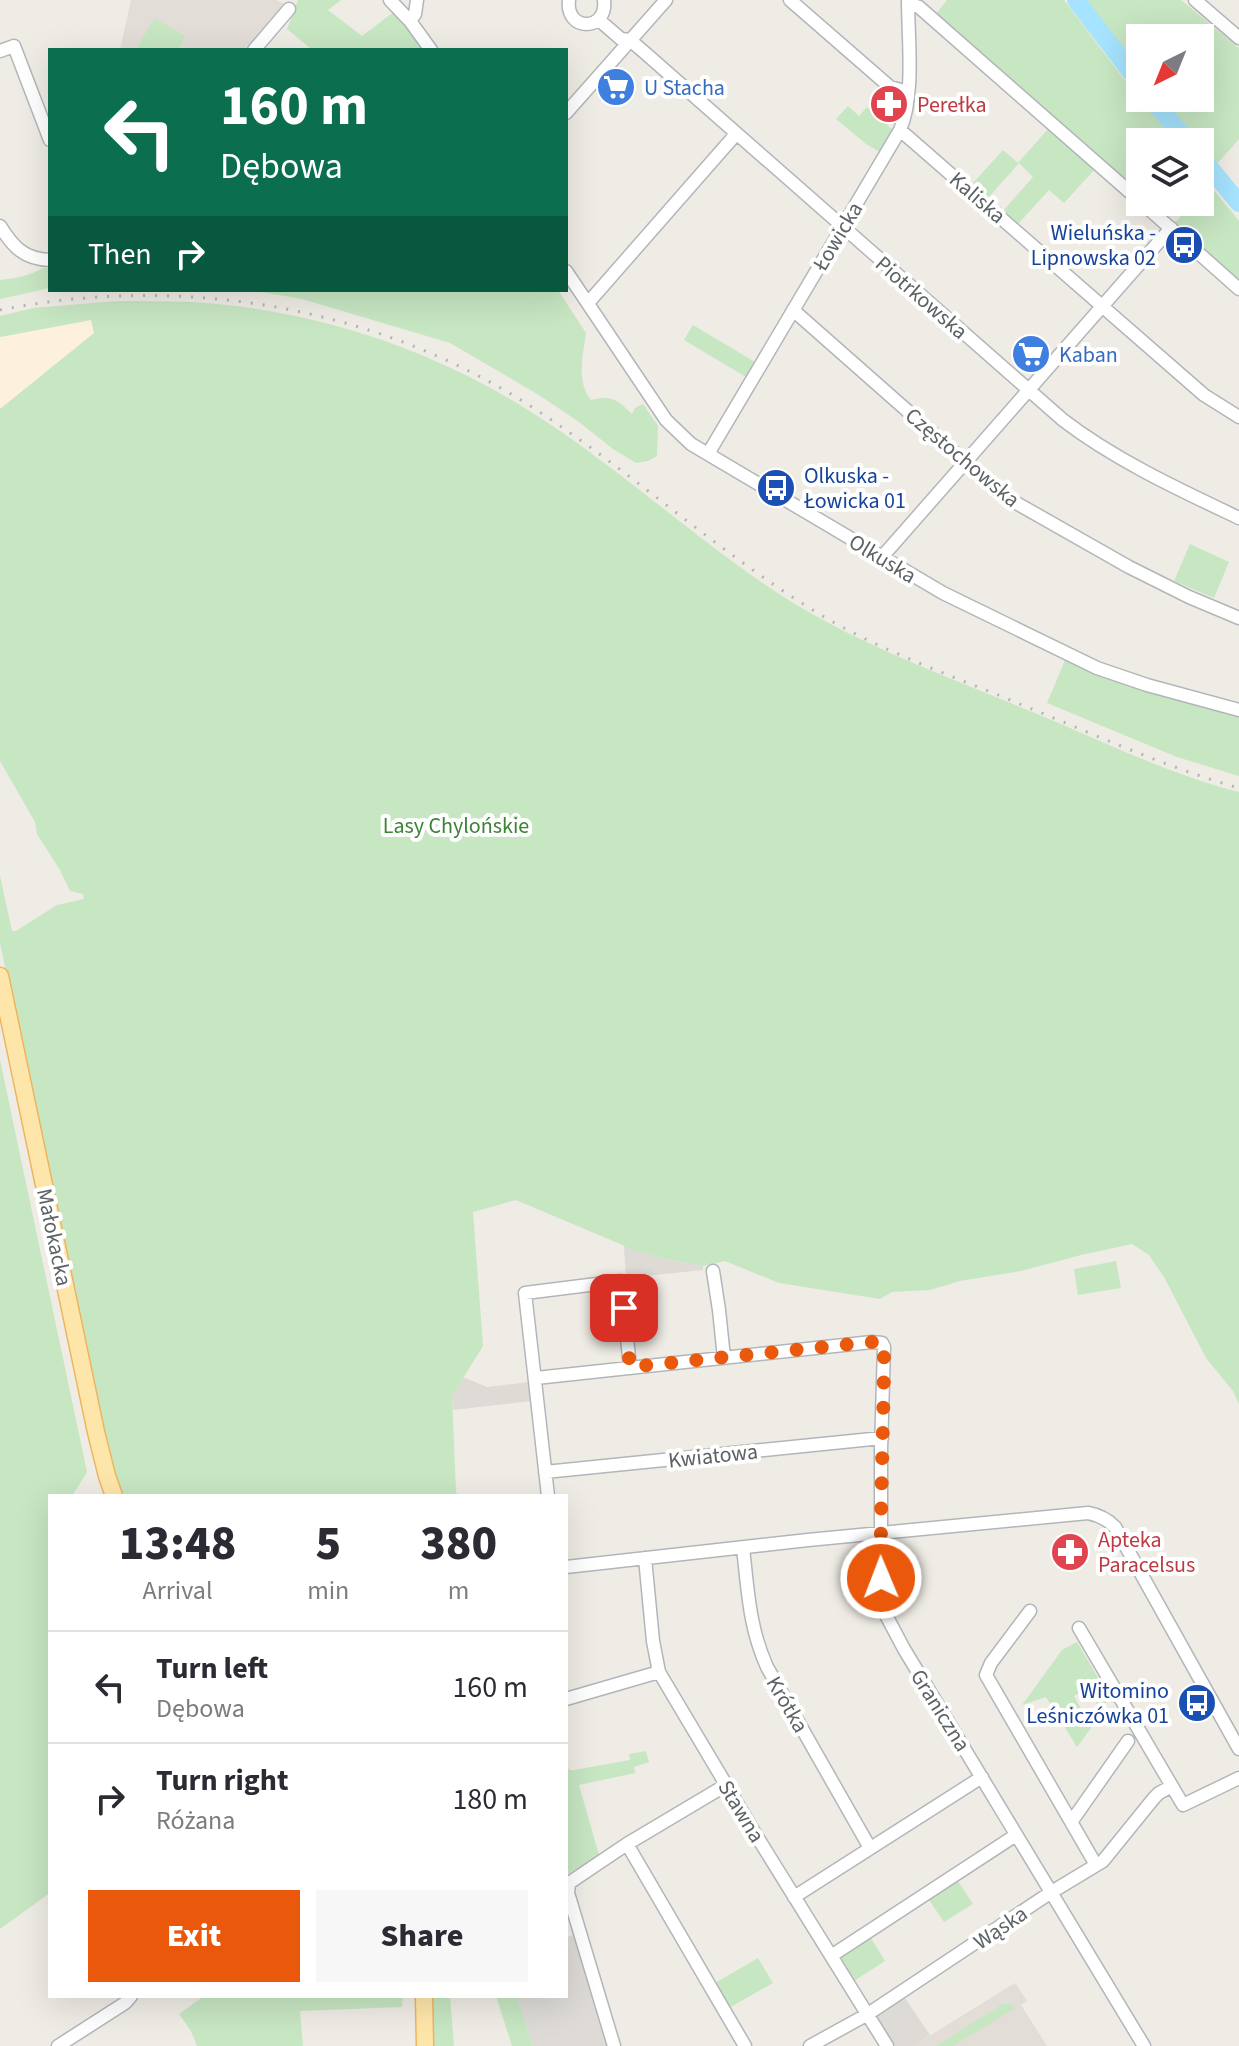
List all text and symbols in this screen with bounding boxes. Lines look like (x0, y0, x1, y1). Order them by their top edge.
north arrow (1126, 24, 1214, 112)
map controls (1126, 24, 1214, 216)
supermarket icon: U Stacha (595, 66, 637, 108)
text: 160 m (220, 67, 368, 146)
place label: U Stacha (644, 72, 725, 104)
icon: left (88, 80, 192, 184)
pharmacy icon: Perełka (868, 83, 910, 125)
place label: Perełka (917, 89, 986, 121)
button: layers (1126, 128, 1214, 216)
text: Dębowa (220, 141, 343, 192)
street label: Kaliska (942, 164, 1013, 231)
street label: Łowicka (804, 196, 871, 278)
place label: Wieluńska - Lipnowska 02 (1031, 217, 1156, 274)
bus stop icon: Wieluńska - Lipnowska 02 (1163, 224, 1205, 266)
icon: right (168, 232, 212, 276)
text: Then (88, 233, 152, 276)
street label: Piotrkowska (868, 248, 975, 347)
supermarket icon: Kaban (1010, 333, 1052, 375)
place label: Kaban (1059, 339, 1118, 371)
street label: Częstochowska (898, 400, 1027, 515)
place label: Olkuska - Łowicka 01 (803, 460, 906, 517)
bus stop icon: Olkuska - Łowicka 01 (755, 467, 797, 509)
street label: Olkuska (843, 526, 922, 592)
park label: Lasy Chylońskie (383, 810, 529, 842)
street label: Małokacka (28, 1185, 80, 1289)
pin (590, 1274, 658, 1342)
icon: arrive (602, 1286, 646, 1330)
street label: Kwiatowa (667, 1435, 760, 1477)
text: 13:48 (119, 1510, 236, 1578)
text: 5 (315, 1510, 341, 1578)
text: 380 (420, 1510, 497, 1578)
place label: Apteka Paracelsus (1098, 1524, 1195, 1581)
pharmacy icon: Apteka Paracelsus (1049, 1531, 1091, 1573)
position arrow (839, 1536, 923, 1620)
text: Arrival (143, 1572, 213, 1609)
text: min (307, 1572, 349, 1609)
text: m (448, 1572, 469, 1609)
text: Turn left (156, 1647, 268, 1690)
street label: Graniczna (902, 1663, 978, 1758)
icon: left (88, 1665, 132, 1709)
text: 160 m (452, 1666, 528, 1709)
street label: Krótka (758, 1670, 816, 1739)
place label: Witomino Leśniczówka 01 (1026, 1675, 1169, 1732)
bus stop icon: Witomino Leśniczówka 01 (1176, 1682, 1218, 1724)
text: Dębowa (156, 1690, 245, 1727)
text: Turn right (156, 1759, 288, 1802)
street label: Stawna (710, 1774, 772, 1849)
icon: right (88, 1777, 132, 1821)
text: 180 m (452, 1778, 528, 1821)
text: Różana (156, 1802, 235, 1839)
button: Exit (88, 1890, 300, 1982)
button: Share (316, 1890, 528, 1982)
street label: Wąska (967, 1898, 1034, 1958)

